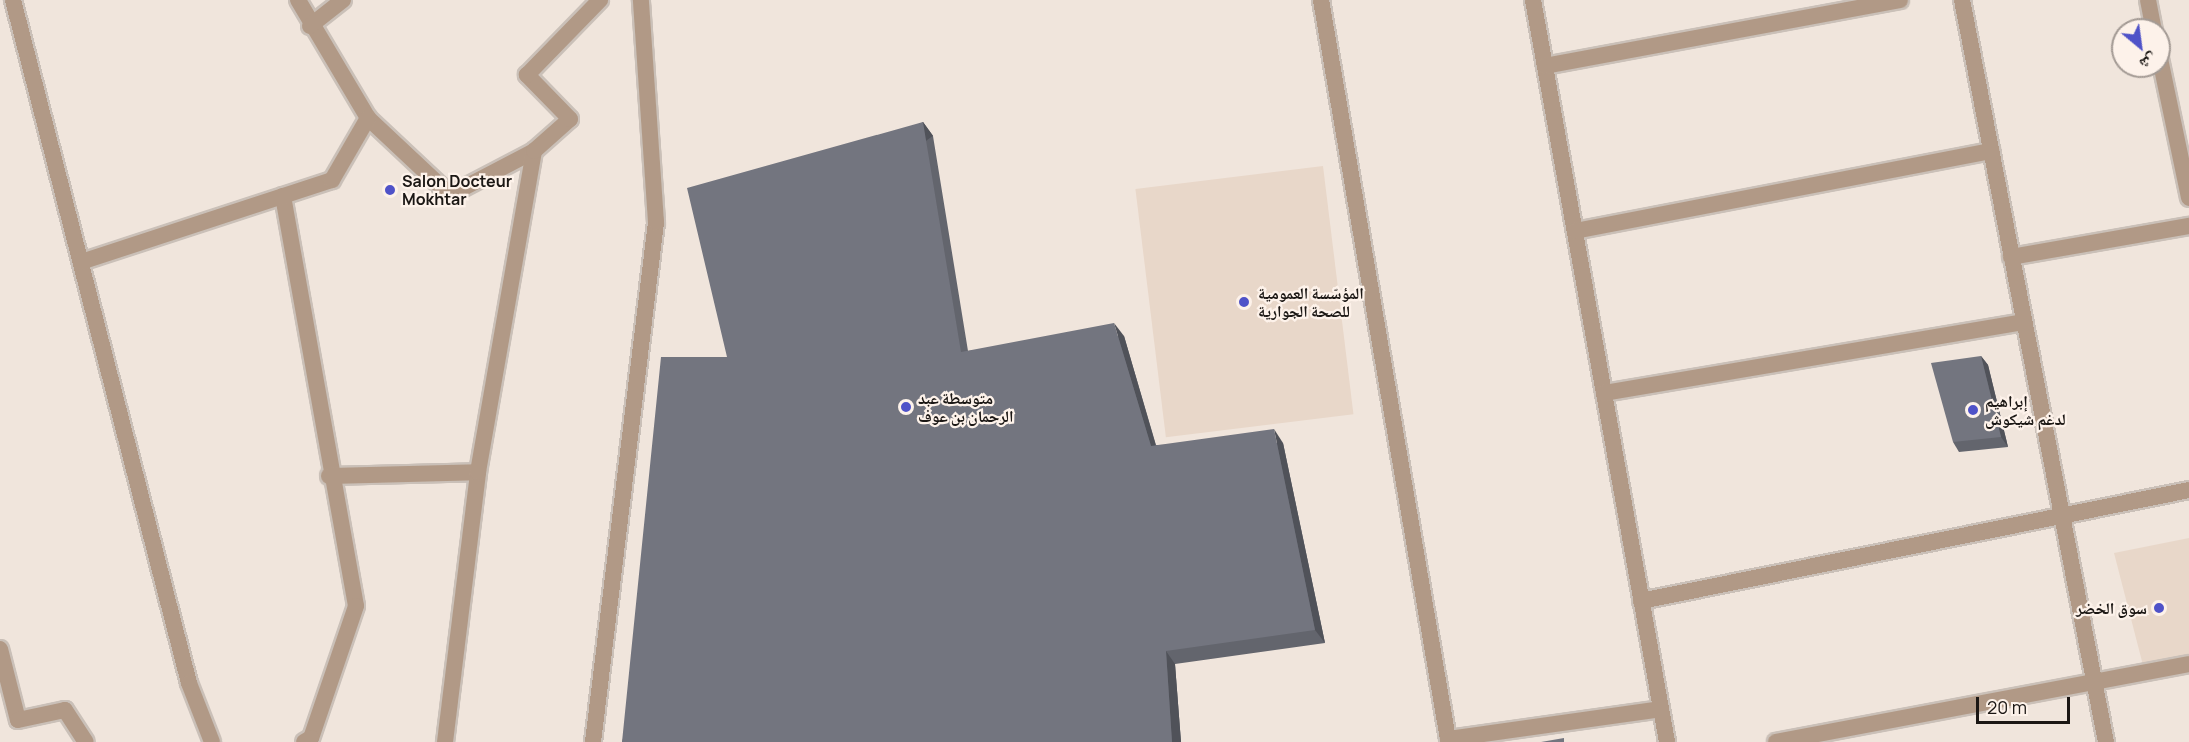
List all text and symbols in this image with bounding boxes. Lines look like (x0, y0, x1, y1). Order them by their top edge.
north arrow (2111, 18, 2171, 78)
text: ش (2136, 48, 2162, 76)
place label: Salon Docteur Mokhtar (402, 171, 512, 209)
marker: Salon Docteur Mokhtar (383, 183, 397, 197)
place label: المؤسّسة العمومية للصحة الجوارية (1258, 283, 1364, 321)
marker: المؤسّسة العمومية للصحة الجوارية (1235, 293, 1253, 311)
place label: متوسطة عبد الرحمان بن عوف (918, 388, 1014, 426)
place label: إبراهيم لدغم شيكوش (1985, 391, 2066, 429)
marker: متوسطة عبد الرحمان بن عوف (899, 400, 913, 414)
marker: إبراهيم لدغم شيكوش (1966, 403, 1980, 417)
place label: سوق الخضر (2076, 598, 2147, 618)
marker: سوق الخضر (2152, 601, 2166, 615)
scale bar (1979, 685, 2074, 723)
text: 20 m (1987, 695, 2027, 719)

